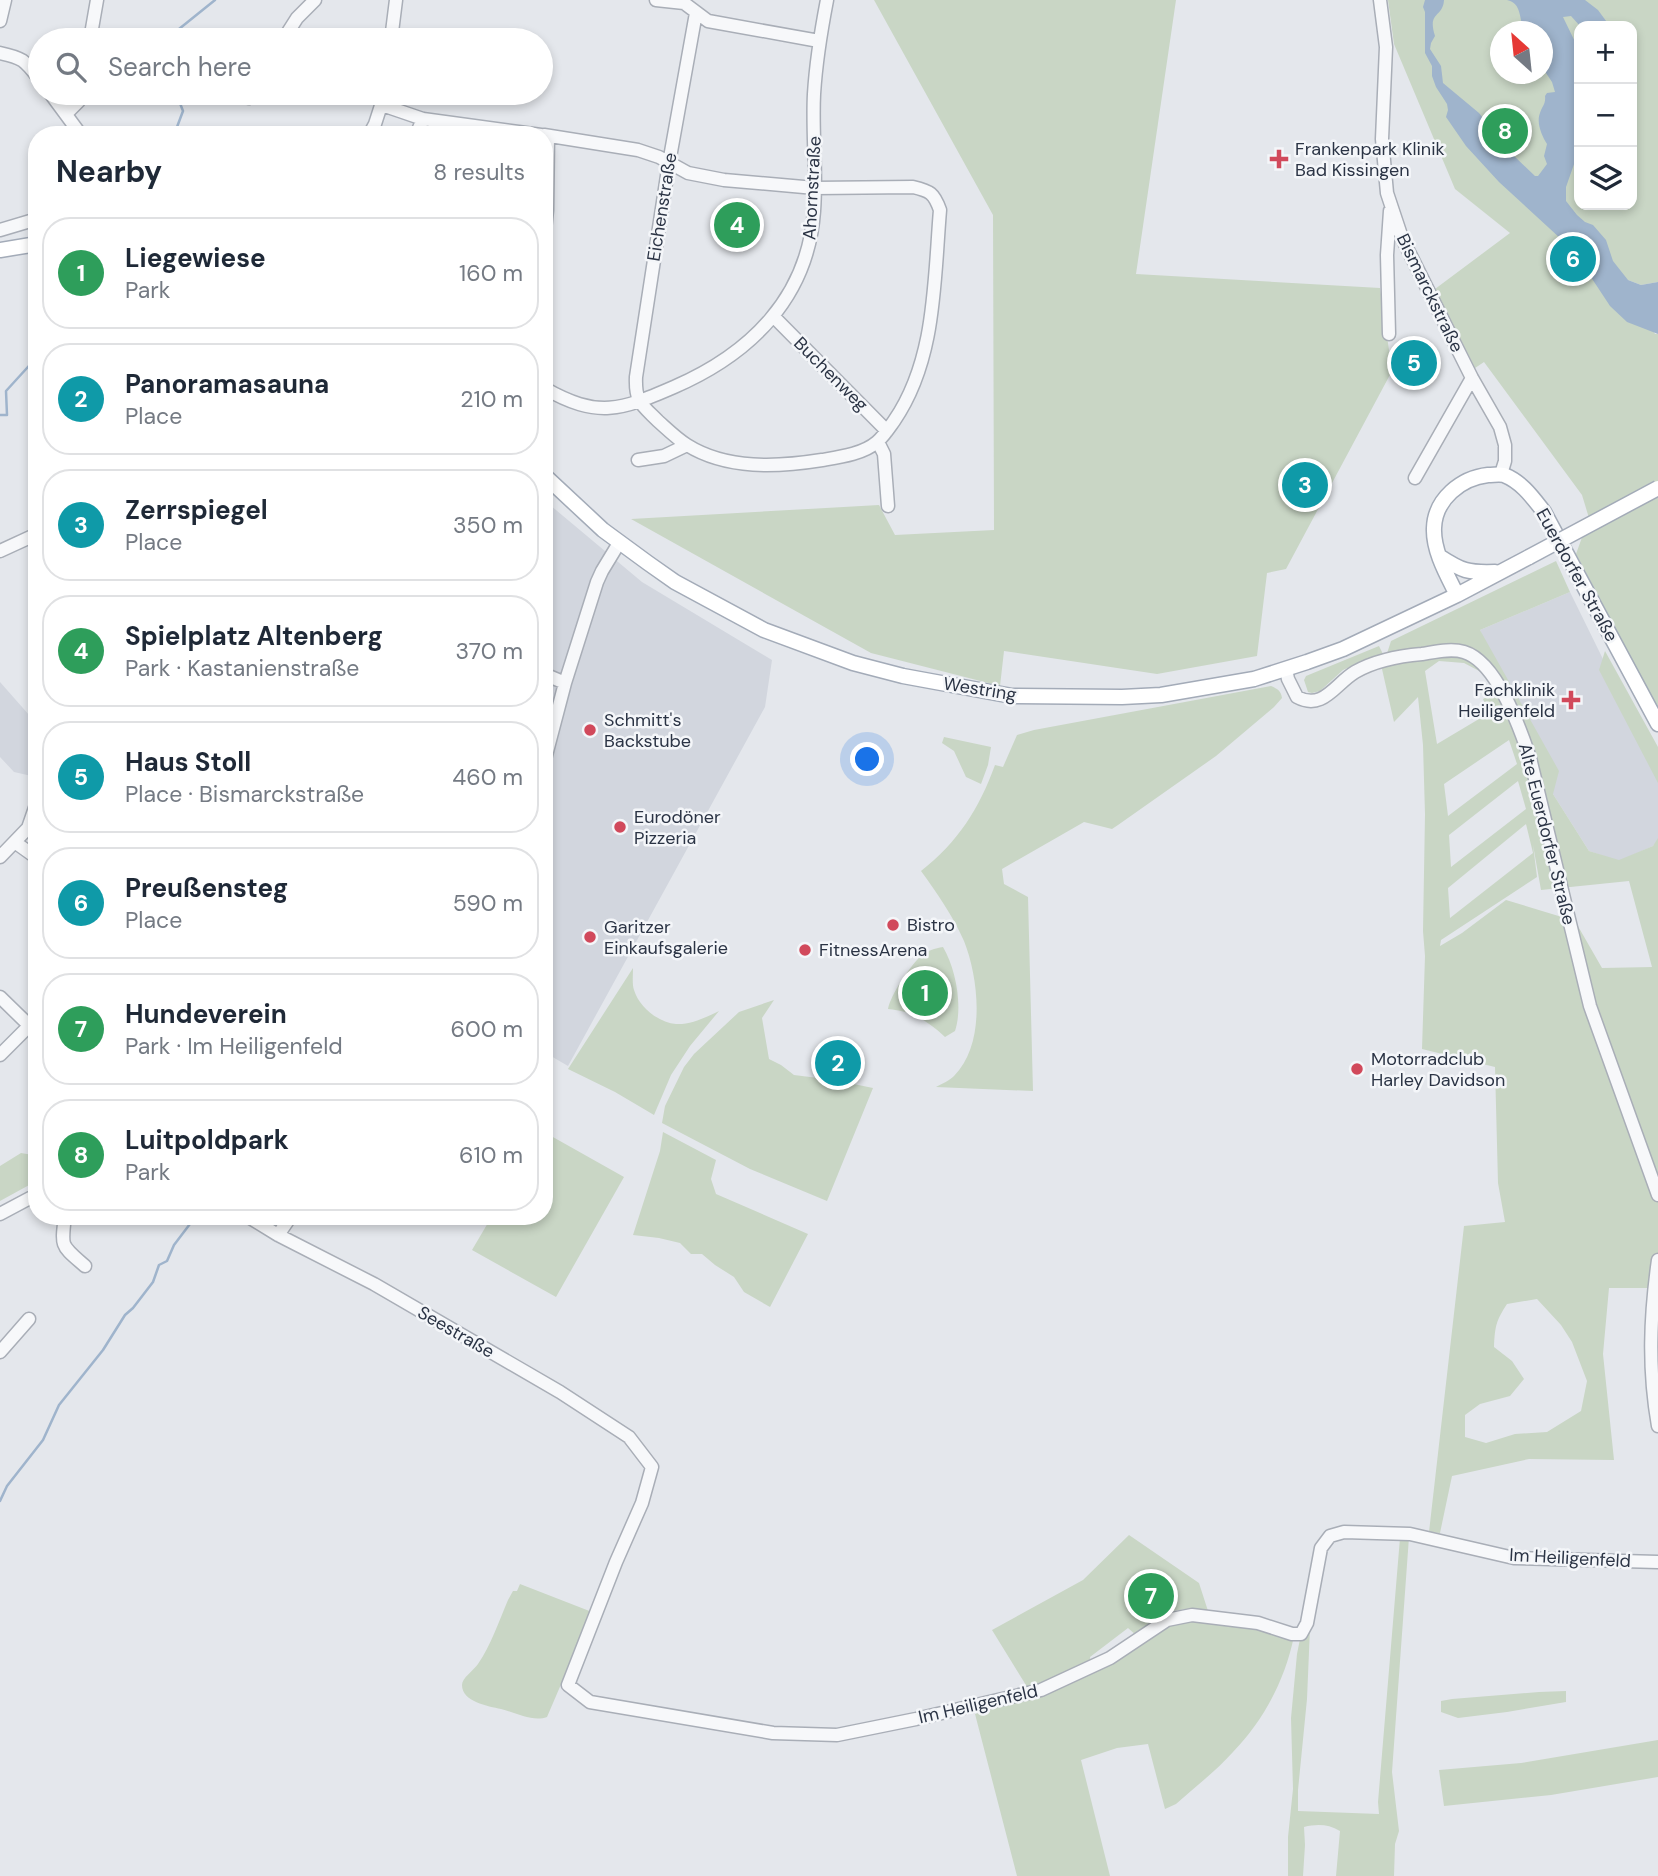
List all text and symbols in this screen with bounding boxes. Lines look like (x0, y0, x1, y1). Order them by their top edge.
north arrow (1490, 21, 1553, 84)
map controls (1574, 21, 1637, 210)
button: + (1574, 21, 1637, 84)
search box (28, 28, 553, 105)
icon: search (52, 48, 90, 86)
text: Search here (108, 50, 251, 84)
button: − (1574, 84, 1637, 147)
pin: 8 (1482, 105, 1528, 157)
street label: Ahornstraße (797, 135, 827, 241)
place label: Frankenpark Klinik Bad Kissingen (1295, 137, 1445, 182)
button: layers (1574, 147, 1637, 210)
marker: Frankenpark Klinik Bad Kissingen (1269, 149, 1289, 169)
street label: Eichenstraße (642, 151, 682, 263)
text: Nearby (56, 152, 162, 191)
text: 8 results (433, 157, 525, 187)
pin: 4 (714, 199, 760, 251)
street label: Bismarckstraße (1391, 230, 1469, 356)
pin: 6 (1550, 233, 1596, 285)
text: Liegewiese (125, 241, 266, 275)
text: 1 (77, 258, 85, 288)
text: 160 m (459, 258, 523, 288)
text: Park (125, 275, 170, 305)
street label: Buchenweg (789, 332, 873, 416)
pin: 5 (1391, 337, 1437, 389)
text: Panoramasauna (125, 367, 329, 401)
text: 2 (74, 384, 88, 414)
text: 210 m (460, 384, 523, 414)
text: Place (125, 401, 182, 431)
pin: 3 (1282, 459, 1328, 511)
text: Zerrspiegel (125, 493, 268, 527)
street label: Euerdorfer Straße (1530, 504, 1624, 646)
text: 3 (74, 510, 88, 540)
text: 350 m (453, 510, 523, 540)
text: Place (125, 527, 182, 557)
text: Spielplatz Altenberg (125, 619, 383, 653)
text: 4 (74, 636, 88, 666)
text: 370 m (455, 636, 523, 666)
text: Park · Kastanienstraße (125, 653, 359, 683)
street label: Westring (942, 671, 1018, 707)
place label: Fachklinik Heiligenfeld (1458, 678, 1555, 723)
marker: Fachklinik Heiligenfeld (1561, 690, 1581, 710)
place label: Schmitt's Backstube (604, 708, 691, 753)
marker: Schmitt's Backstube (582, 722, 598, 738)
street label: Alte Euerdorfer Straße (1513, 741, 1581, 927)
your location (850, 742, 884, 776)
text: Haus Stoll (125, 745, 251, 779)
text: 5 (74, 762, 88, 792)
text: 460 m (452, 762, 523, 792)
text: Place · Bismarckstraße (125, 779, 364, 809)
place label: Eurodöner Pizzeria (634, 805, 721, 850)
marker: Eurodöner Pizzeria (612, 819, 628, 835)
text: Preußensteg (125, 871, 288, 905)
text: 6 (74, 888, 88, 918)
text: 590 m (453, 888, 523, 918)
text: Place (125, 905, 182, 935)
place label: Bistro (907, 913, 955, 937)
place label: Garitzer Einkaufsgalerie (604, 915, 728, 960)
marker: Bistro (885, 917, 901, 933)
marker: Garitzer Einkaufsgalerie (582, 929, 598, 945)
place label: FitnessArena (819, 938, 927, 962)
marker: FitnessArena (797, 942, 813, 958)
pin: 1 (902, 967, 948, 1019)
text: Hundeverein (125, 997, 287, 1031)
text: 7 (75, 1014, 87, 1044)
text: 600 m (450, 1014, 523, 1044)
text: Park · Im Heiligenfeld (125, 1031, 343, 1061)
pin: 2 (815, 1037, 861, 1089)
place label: Motorradclub Harley Davidson (1371, 1047, 1505, 1092)
marker: Motorradclub Harley Davidson (1349, 1061, 1365, 1077)
text: Luitpoldpark (125, 1123, 289, 1157)
text: 8 (74, 1140, 88, 1170)
text: 610 m (459, 1140, 523, 1170)
text: Park (125, 1157, 170, 1187)
street label: Seestraße (413, 1300, 499, 1364)
street label: Im Heiligenfeld (1509, 1543, 1631, 1573)
pin: 7 (1128, 1570, 1174, 1622)
street label: Im Heiligenfeld (916, 1679, 1040, 1729)

